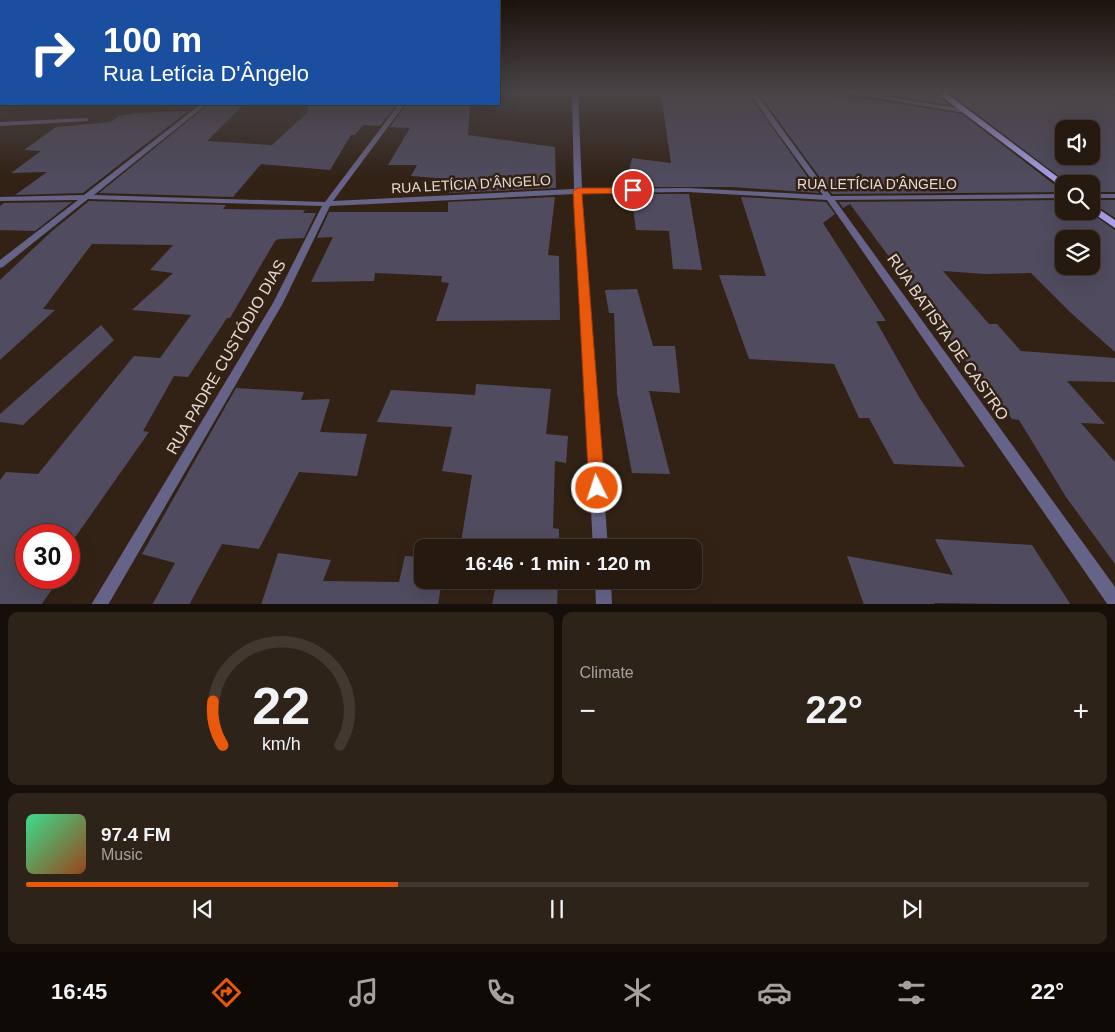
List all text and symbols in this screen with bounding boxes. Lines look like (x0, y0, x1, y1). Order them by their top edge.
icon: right (20, 20, 85, 85)
text: 100 m (103, 20, 202, 59)
text: Rua Letícia D'Ângelo (103, 61, 309, 86)
map controls (1055, 120, 1100, 275)
button: sound (1055, 120, 1100, 165)
pin (612, 169, 654, 211)
street label: RUA LETÍCIA D'ÂNGELO (391, 172, 551, 196)
button: search (1055, 175, 1100, 220)
icon: arrive (619, 176, 647, 204)
street label: RUA LETÍCIA D'ÂNGELO (797, 176, 957, 192)
button: layers (1055, 230, 1100, 275)
street label: RUA BATISTA DE CASTRO (884, 251, 1012, 423)
street label: RUA PADRE CUSTÓDIO DIAS (162, 256, 289, 457)
position arrow (570, 461, 622, 513)
speed limit sign: 30 (15, 524, 80, 589)
text: 16:46 · 1 min · 120 m (465, 553, 651, 574)
text: Climate (580, 664, 634, 681)
text: 22 (252, 677, 310, 735)
text: 22° (806, 689, 863, 731)
text: − (580, 695, 596, 726)
text: + (1073, 695, 1089, 726)
text: km/h (261, 734, 300, 754)
text: 97.4 FM (101, 824, 171, 845)
text: Music (101, 846, 143, 863)
icon: previous (189, 895, 217, 923)
icon: pause (543, 895, 571, 923)
icon: next (898, 895, 926, 923)
icon: directions (209, 975, 244, 1010)
icon: music (346, 975, 381, 1010)
icon: phone (483, 975, 518, 1010)
icon: climate (620, 975, 655, 1010)
icon: car (757, 975, 792, 1010)
icon: filters (894, 975, 929, 1010)
text: 16:45 (51, 979, 107, 1004)
text: 22° (1031, 979, 1064, 1004)

